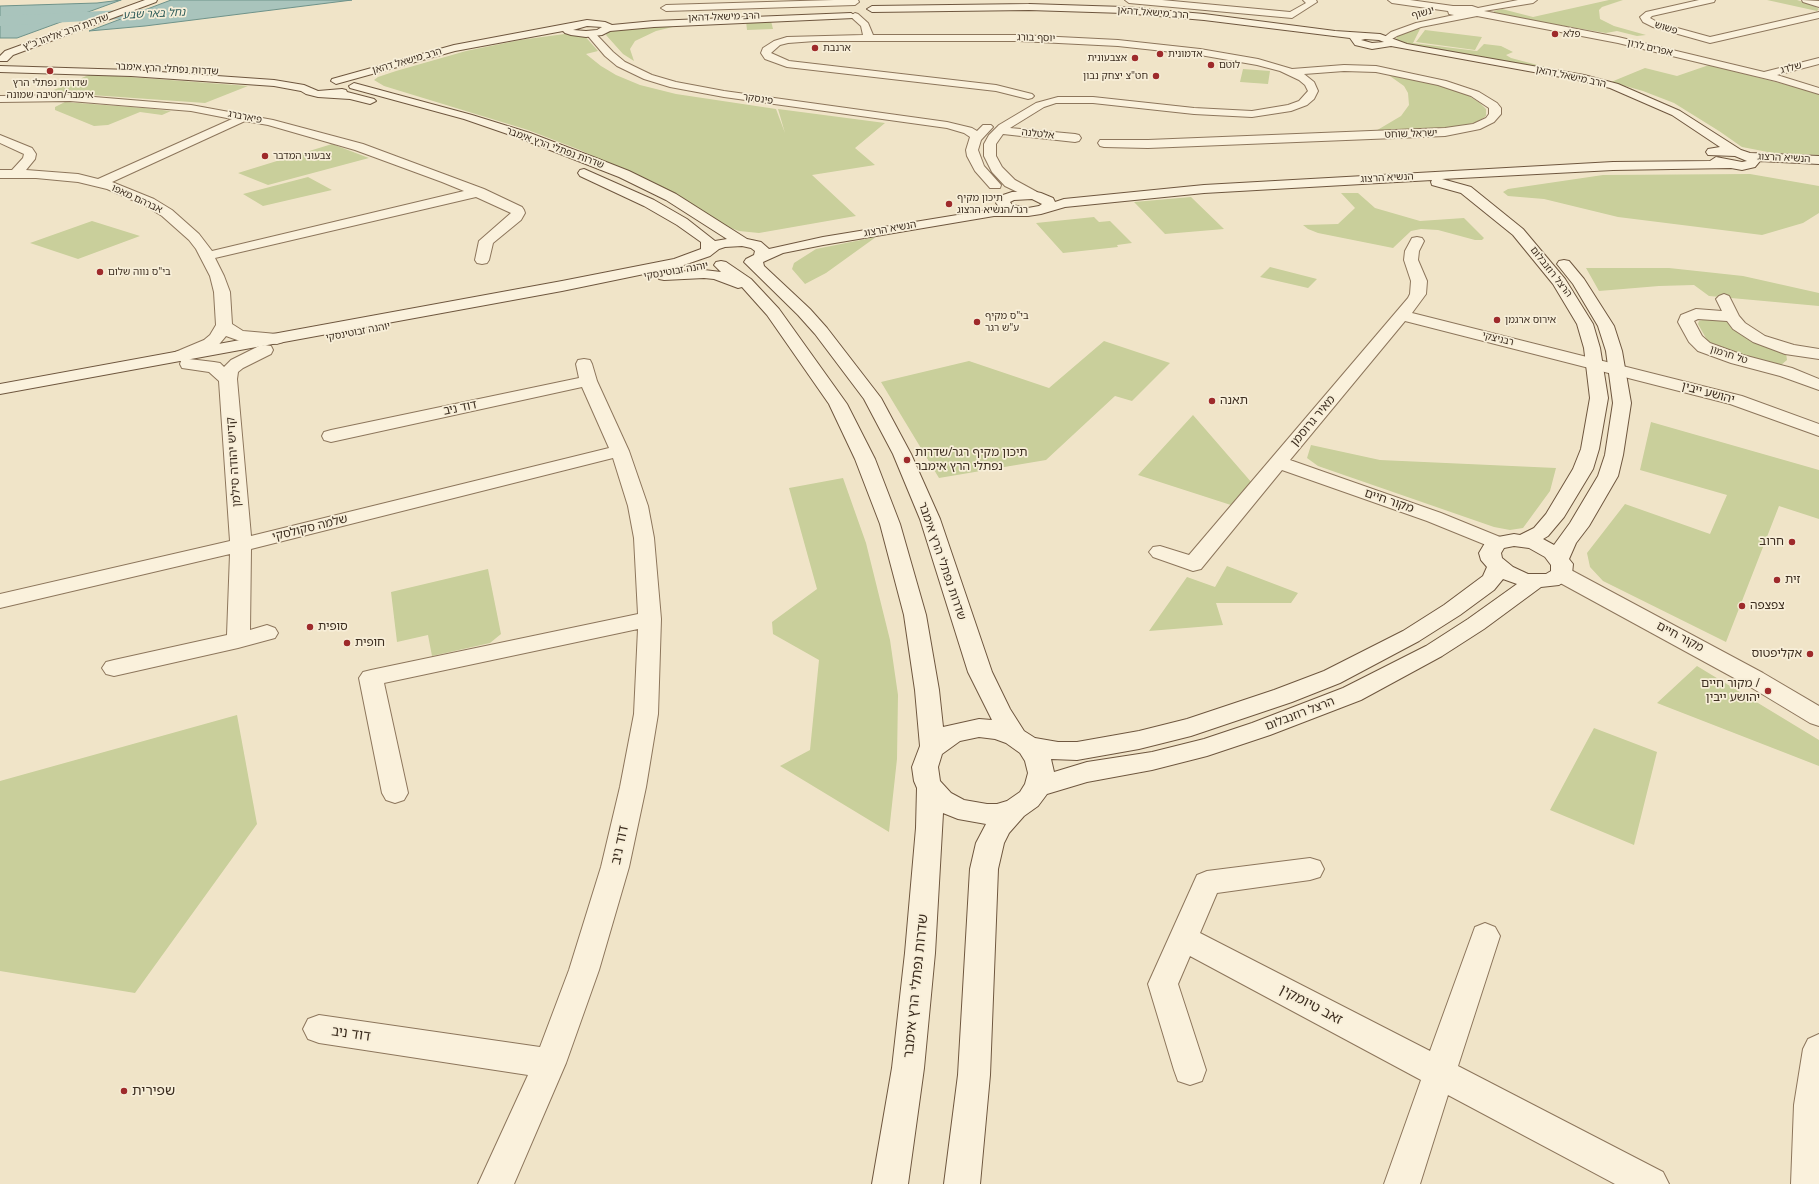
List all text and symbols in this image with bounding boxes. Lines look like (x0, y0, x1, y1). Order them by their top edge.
street label: ינשוף (1410, 4, 1436, 22)
street label: הרב מישאל דהאן (1117, 5, 1189, 21)
water label: נחל באר שבע (122, 6, 186, 22)
street label: הרב מישאל דהאן (688, 10, 760, 24)
street label: שדרות הרב אליהו כ"ץ (22, 11, 110, 53)
street label: פשוש (1653, 19, 1679, 37)
place label: פלא (1563, 28, 1580, 40)
marker: פלא (1550, 29, 1560, 39)
street label: יוסף בורג (1017, 31, 1055, 45)
street label: אפרים לרון (1626, 37, 1674, 59)
place label: ארנבת (823, 42, 851, 54)
marker: ארנבת (810, 43, 820, 53)
street label: הרב מישאל דהאן (371, 45, 443, 77)
place label: אדמונית (1168, 48, 1202, 60)
marker: אדמונית (1155, 49, 1165, 59)
place label: אצבעונית (1087, 52, 1127, 64)
marker: אצבעונית (1130, 53, 1140, 63)
place label: לוטם (1219, 59, 1240, 71)
street label: שלדג (1779, 59, 1803, 77)
street label: שדרות נפתלי הרץ אימבר (115, 60, 219, 78)
marker: לוטם (1206, 60, 1216, 70)
street label: הרב מישאל דהאן (1535, 64, 1607, 90)
marker: שדרות נפתלי הרץ אימבר/חטיבה שמונה (45, 66, 55, 76)
place label: חט"צ יצחק נבון (1083, 70, 1148, 82)
marker: חט"צ יצחק נבון (1151, 71, 1161, 81)
place label: שדרות נפתלי הרץ אימבר/חטיבה שמונה (7, 77, 93, 100)
street label: פינסקר (742, 91, 774, 107)
street label: פיארברג (227, 108, 263, 126)
street label: שדרות נפתלי הרץ אימבר (504, 125, 606, 171)
street label: אלטלנה (1021, 126, 1055, 142)
street label: ישראל שוחט (1384, 127, 1438, 141)
place label: צבעוני המדבר (273, 150, 331, 162)
marker: צבעוני המדבר (260, 151, 270, 161)
street label: הנשיא הרצוג (1757, 151, 1811, 165)
street label: הנשיא הרצוג (1360, 171, 1414, 185)
street label: אברהם מאפו (110, 182, 164, 216)
place label: תיכון מקיף רגר/הנשיא הרצוג (957, 192, 1028, 216)
marker: תיכון מקיף רגר/הנשיא הרצוג (944, 199, 954, 209)
street label: הנשיא הרצוג (863, 218, 917, 240)
street label: הרצל רוזנבלום (1527, 244, 1575, 300)
street label: יוהנה זבוטינסקי (643, 259, 709, 283)
place label: בי"ס נווה שלום (108, 266, 171, 278)
marker: בי"ס נווה שלום (95, 267, 105, 277)
place label: בי"ס מקיף ע"ש רגר (985, 310, 1029, 334)
place label: אירוס ארגמן (1505, 314, 1556, 326)
marker: אירוס ארגמן (1492, 315, 1502, 325)
marker: בי"ס מקיף ע"ש רגר (972, 317, 982, 327)
street label: יוהנה זבוטינסקי (325, 320, 391, 344)
street label: רבניצקי (1481, 329, 1515, 349)
street label: טל חרמון (1709, 343, 1749, 367)
street label: יהושע ייבין (1680, 379, 1736, 407)
street label: מאיר גרוסמן (1288, 393, 1338, 449)
place label: תאנה (1220, 394, 1248, 408)
marker: תאנה (1207, 396, 1217, 406)
street label: דוד ניב (442, 397, 478, 419)
street label: קדיש יהודה סילמן (224, 416, 244, 508)
place label: תיכון מקיף רגר/שדרות נפתלי הרץ אימבר (915, 446, 1028, 474)
marker: תיכון מקיף רגר/שדרות נפתלי הרץ אימבר (902, 455, 912, 465)
street label: מקור חיים (1362, 486, 1416, 516)
street label: שדרות נפתלי הרץ אימבר (915, 500, 969, 622)
street label: שלמה סקולסקי (271, 512, 349, 544)
place label: חרוב (1759, 535, 1784, 549)
marker: חרוב (1787, 537, 1797, 547)
place label: זית (1785, 573, 1800, 587)
marker: זית (1772, 575, 1782, 585)
place label: צפצפה (1750, 599, 1785, 613)
marker: צפצפה (1737, 601, 1747, 611)
street label: מקור חיים (1654, 619, 1706, 655)
place label: סופית (318, 620, 348, 634)
marker: סופית (305, 622, 315, 632)
place label: חופית (355, 636, 385, 650)
marker: חופית (342, 638, 352, 648)
place label: אקליפטוס (1751, 647, 1802, 661)
marker: אקליפטוס (1805, 649, 1815, 659)
place label: מקור חיים / יהושע ייבין (1701, 677, 1760, 705)
marker: מקור חיים / יהושע ייבין (1763, 686, 1773, 696)
street label: הרצל רוזנבלום (1263, 694, 1337, 734)
street label: דוד ניב (608, 824, 632, 866)
street label: שדרות נפתלי הרץ אימבר (900, 913, 932, 1059)
street label: זאב טיומקין (1276, 981, 1346, 1029)
street label: דוד ניב (330, 1023, 372, 1045)
place label: שפירית (132, 1083, 175, 1099)
marker: שפירית (119, 1086, 129, 1096)

